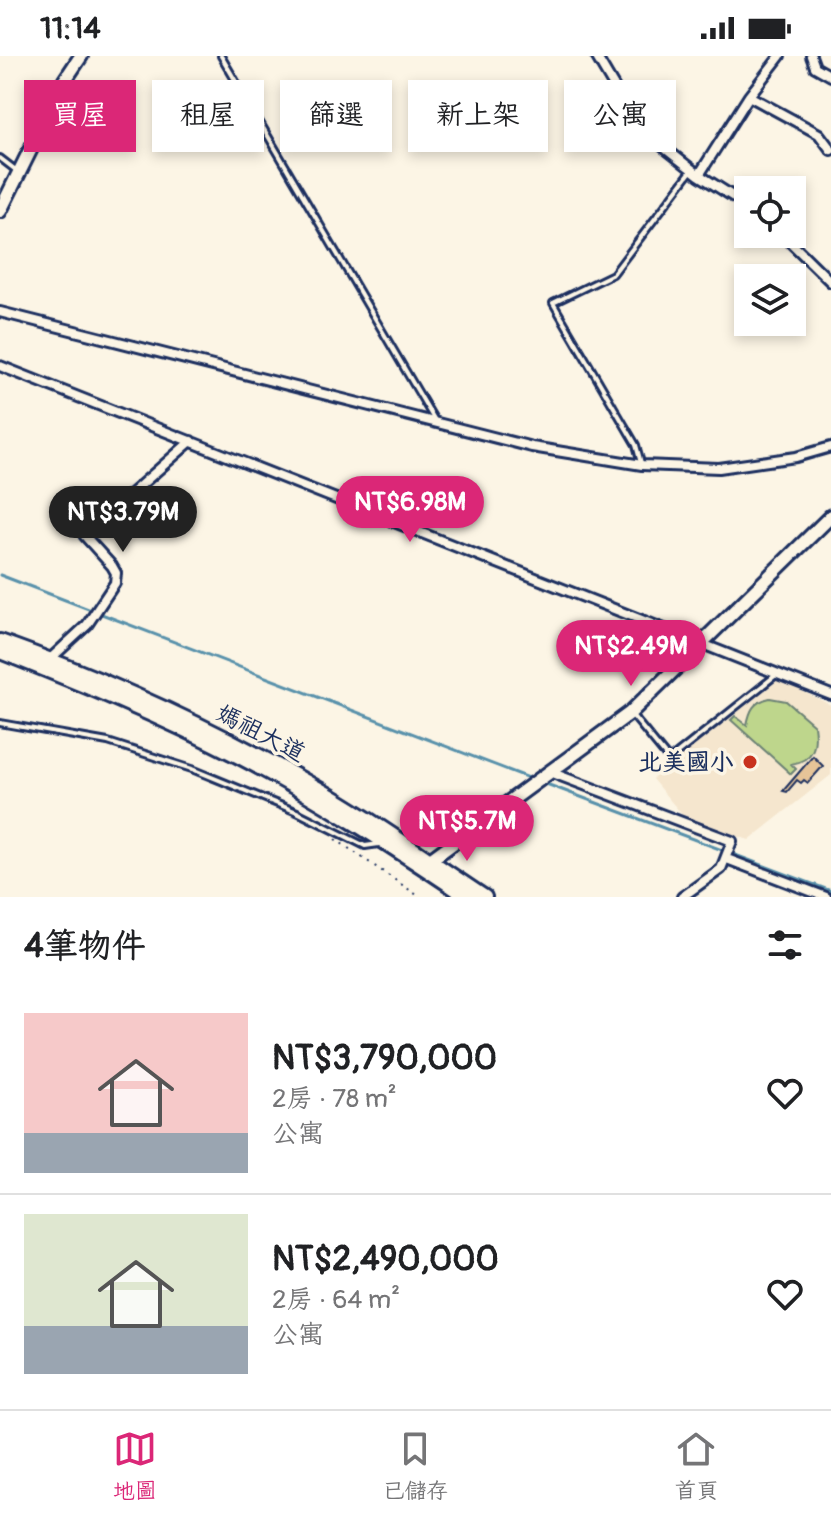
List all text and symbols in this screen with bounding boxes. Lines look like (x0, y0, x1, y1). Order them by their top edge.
text: 11:14 (40, 10, 101, 47)
chip: 買屋 (24, 80, 136, 152)
chip: 租屋 (152, 80, 264, 152)
chip: 篩選 (280, 80, 392, 152)
chip: 新上架 (408, 80, 548, 152)
chip: 公寓 (564, 80, 676, 152)
map controls (734, 176, 806, 336)
button: locate (734, 176, 806, 248)
button: layers (734, 264, 806, 336)
pin: NT$6.98M (327, 476, 493, 544)
pin: NT$3.79M (40, 486, 206, 554)
text: NT$6.98M (354, 486, 466, 518)
text: NT$3.79M (67, 496, 179, 528)
pin: NT$2.49M (548, 620, 714, 688)
text: NT$2.49M (574, 630, 688, 662)
street label: 媽祖大道 (211, 699, 310, 768)
place label: 北美國小 (638, 748, 734, 777)
marker: 北美國小 (741, 753, 759, 771)
pin: NT$5.7M (393, 795, 541, 863)
text: NT$5.7M (418, 805, 516, 837)
icon: filters (763, 923, 807, 967)
text: 4筆物件 (24, 925, 146, 968)
text: NT$3,790,000 (272, 1037, 497, 1080)
icon: home (88, 1045, 184, 1141)
icon: heart (763, 1071, 807, 1115)
text: 2房 · 78 m² (272, 1083, 397, 1115)
text: 公寓 (272, 1118, 324, 1150)
text: NT$2,490,000 (272, 1238, 499, 1281)
icon: home (88, 1246, 184, 1342)
icon: heart (763, 1272, 807, 1316)
text: 2房 · 64 m² (272, 1284, 400, 1316)
text: 公寓 (272, 1319, 324, 1351)
tab: 地圖 (113, 1427, 157, 1505)
tab: 已儲存 (382, 1427, 448, 1505)
tab: 首頁 (674, 1427, 718, 1505)

